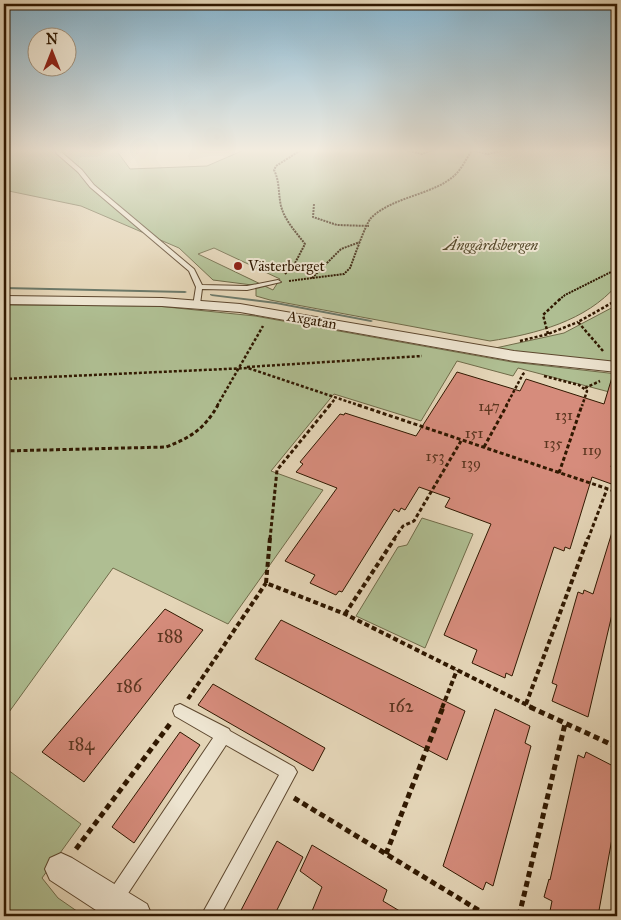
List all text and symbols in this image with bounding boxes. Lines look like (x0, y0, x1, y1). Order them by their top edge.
north arrow (28, 28, 78, 78)
text: N (46, 31, 58, 48)
park label: Änggårdsbergen (442, 236, 538, 254)
place label: Västerberget (247, 257, 326, 275)
marker: Västerberget (232, 260, 244, 272)
street label: Axgatan (285, 307, 338, 333)
house number: 147 (478, 397, 500, 415)
house number: 131 (555, 406, 573, 424)
house number: 151 (465, 424, 483, 442)
house number: 135 (544, 434, 562, 452)
house number: 119 (582, 441, 602, 459)
house number: 153 (426, 447, 444, 465)
house number: 139 (461, 454, 481, 472)
house number: 188 (157, 625, 183, 647)
house number: 186 (116, 675, 143, 697)
house number: 162 (388, 695, 414, 717)
house number: 184 (68, 733, 95, 755)

